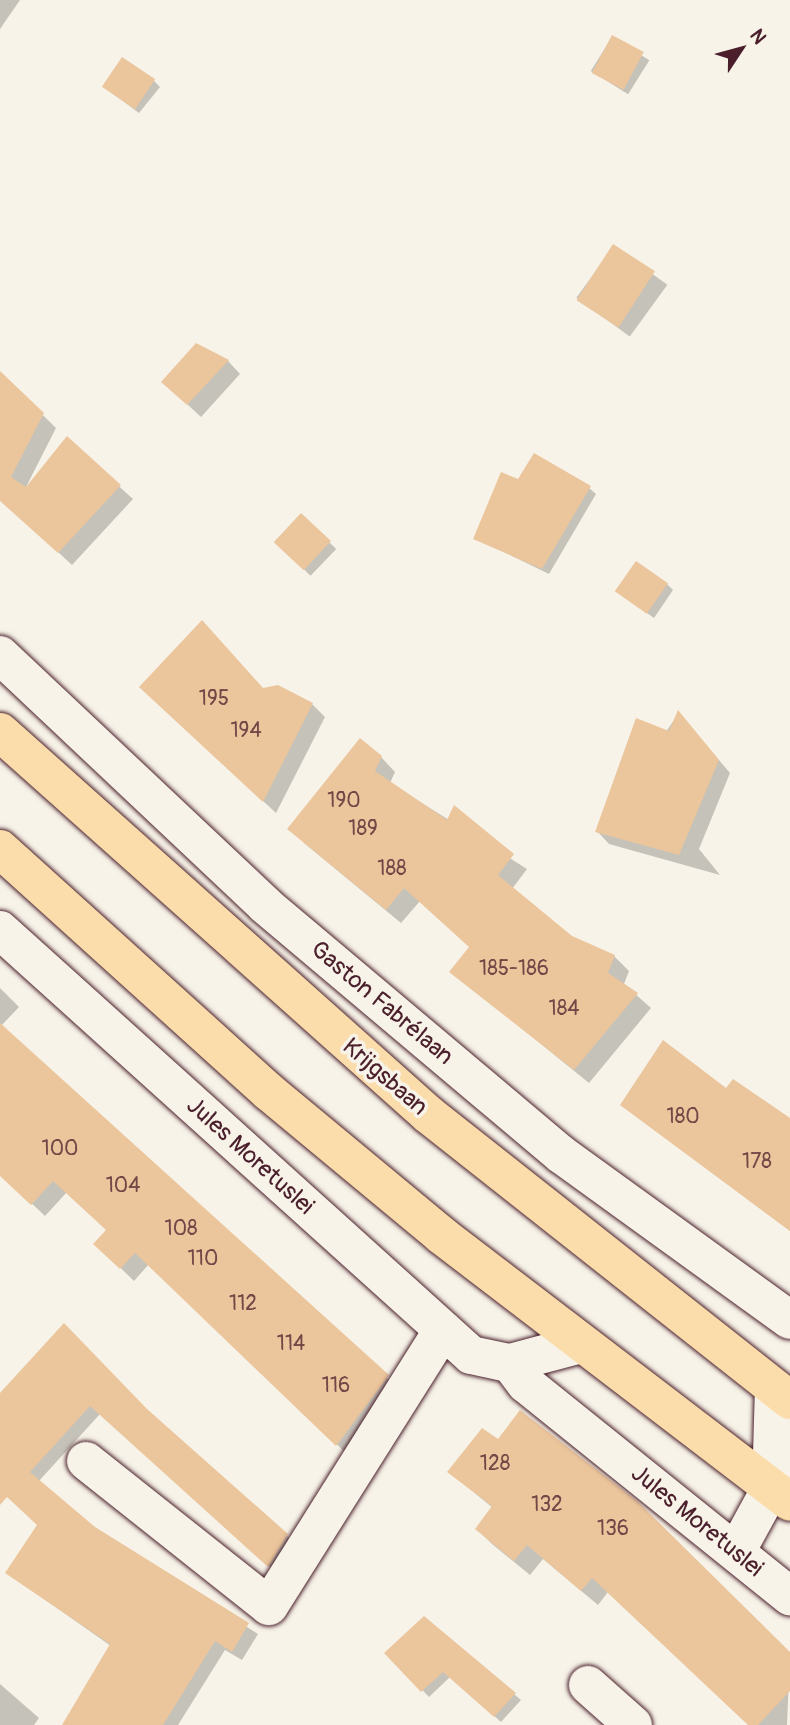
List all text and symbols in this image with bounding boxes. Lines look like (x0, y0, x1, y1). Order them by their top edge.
north arrow (706, 14, 776, 84)
text: N (744, 24, 771, 49)
house number: 195 (199, 686, 229, 712)
house number: 194 (230, 718, 262, 744)
house number: 190 (327, 788, 361, 814)
house number: 189 (348, 816, 378, 842)
house number: 188 (377, 856, 407, 882)
street label: Gaston Fabrélaan (305, 935, 459, 1071)
house number: 185-186 (479, 956, 549, 982)
house number: 184 (549, 996, 579, 1022)
street label: Krijgsbaan (337, 1032, 433, 1122)
street label: Jules Moretuslei (180, 1091, 320, 1221)
house number: 180 (666, 1104, 700, 1130)
house number: 100 (42, 1136, 78, 1162)
house number: 178 (742, 1149, 772, 1175)
house number: 104 (106, 1173, 140, 1199)
house number: 108 (164, 1216, 198, 1242)
house number: 110 (188, 1246, 218, 1272)
house number: 112 (229, 1291, 257, 1317)
house number: 114 (277, 1331, 305, 1357)
house number: 116 (322, 1373, 350, 1399)
house number: 128 (480, 1451, 510, 1477)
street label: Jules Moretuslei (625, 1459, 769, 1583)
house number: 132 (531, 1492, 563, 1518)
house number: 136 (597, 1516, 629, 1542)

